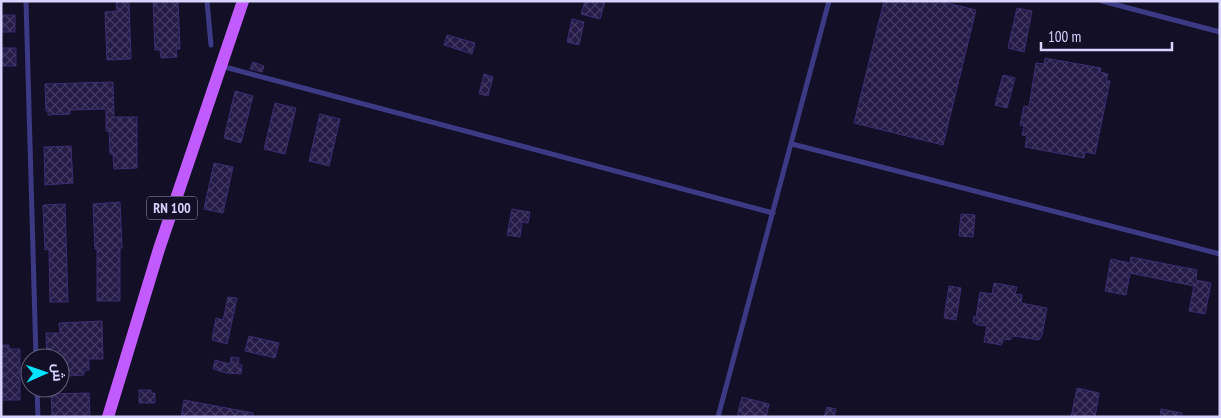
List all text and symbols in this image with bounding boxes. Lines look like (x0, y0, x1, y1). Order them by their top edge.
scale bar (1041, 20, 1172, 52)
text: 100 m (1048, 27, 1081, 46)
road number: RN 100 (147, 197, 197, 220)
north arrow (20, 348, 70, 398)
text: ش (49, 363, 67, 382)

